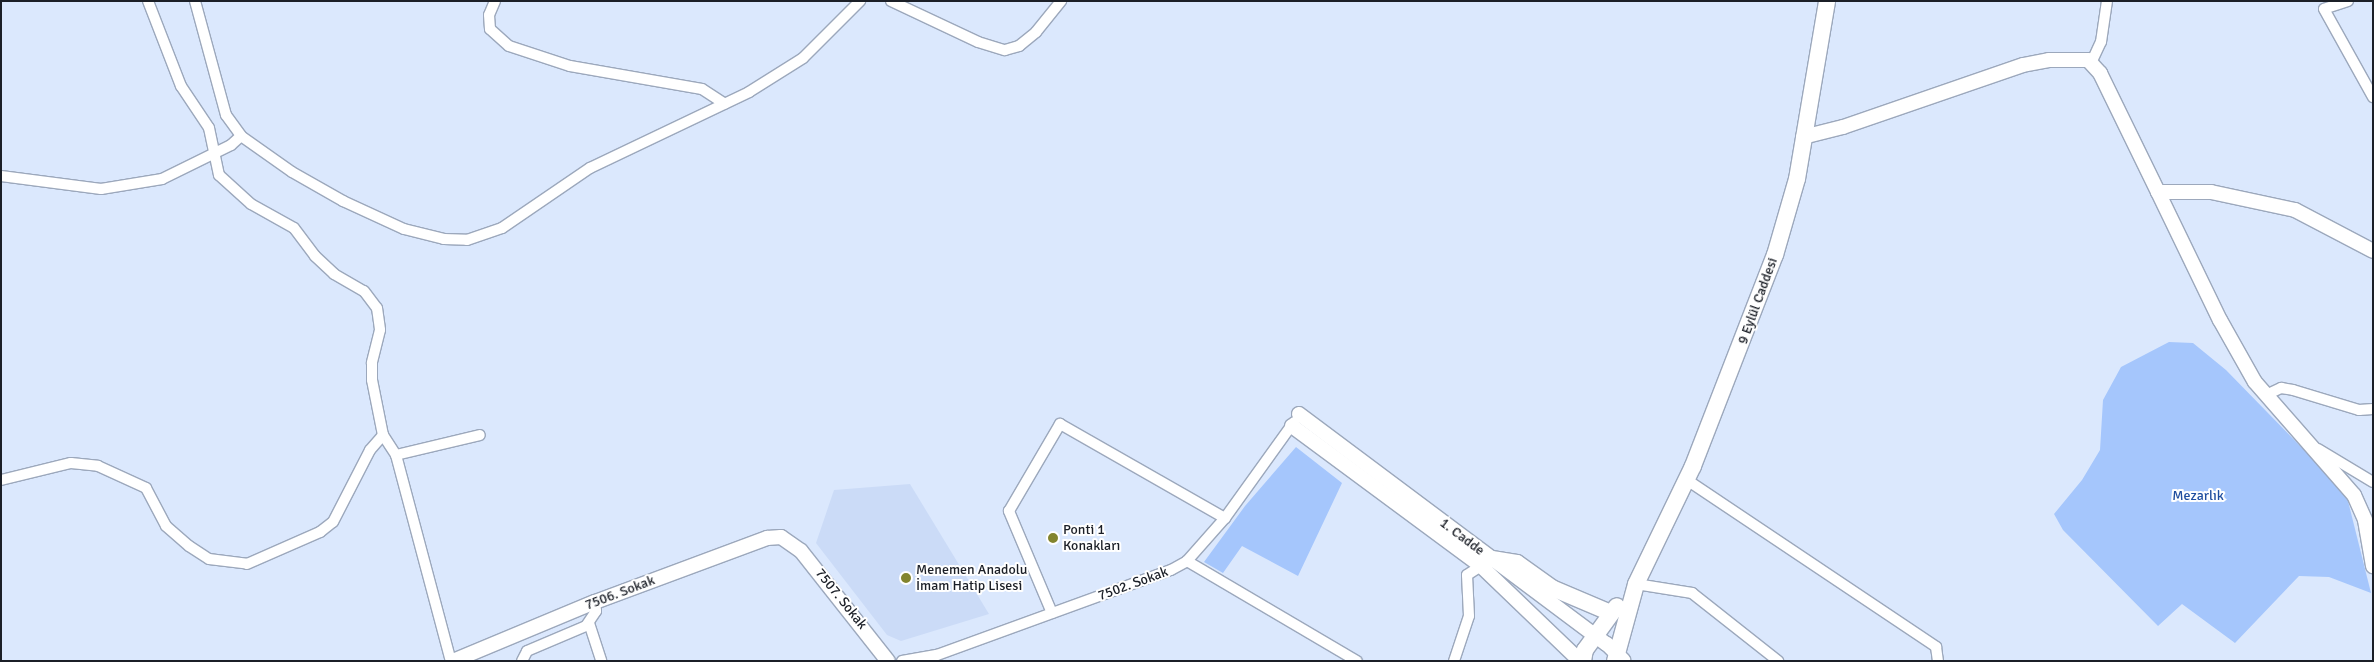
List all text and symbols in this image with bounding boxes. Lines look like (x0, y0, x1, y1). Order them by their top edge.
street label: 9 Eylül Caddesi (1735, 255, 1781, 347)
park label: Mezarlık (2172, 488, 2224, 504)
street label: 1. Cadde (1436, 515, 1488, 559)
place label: Ponti 1 Konakları (1063, 522, 1120, 554)
marker: Ponti 1 Konakları (1047, 532, 1059, 544)
place label: Menemen Anadolu İmam Hatip Lisesi (916, 562, 1027, 594)
street label: 7502. Sokak (1096, 564, 1170, 604)
street label: 7507. Sokak (811, 565, 871, 633)
street label: 7506. Sokak (583, 572, 657, 614)
marker: Menemen Anadolu İmam Hatip Lisesi (900, 572, 912, 584)

